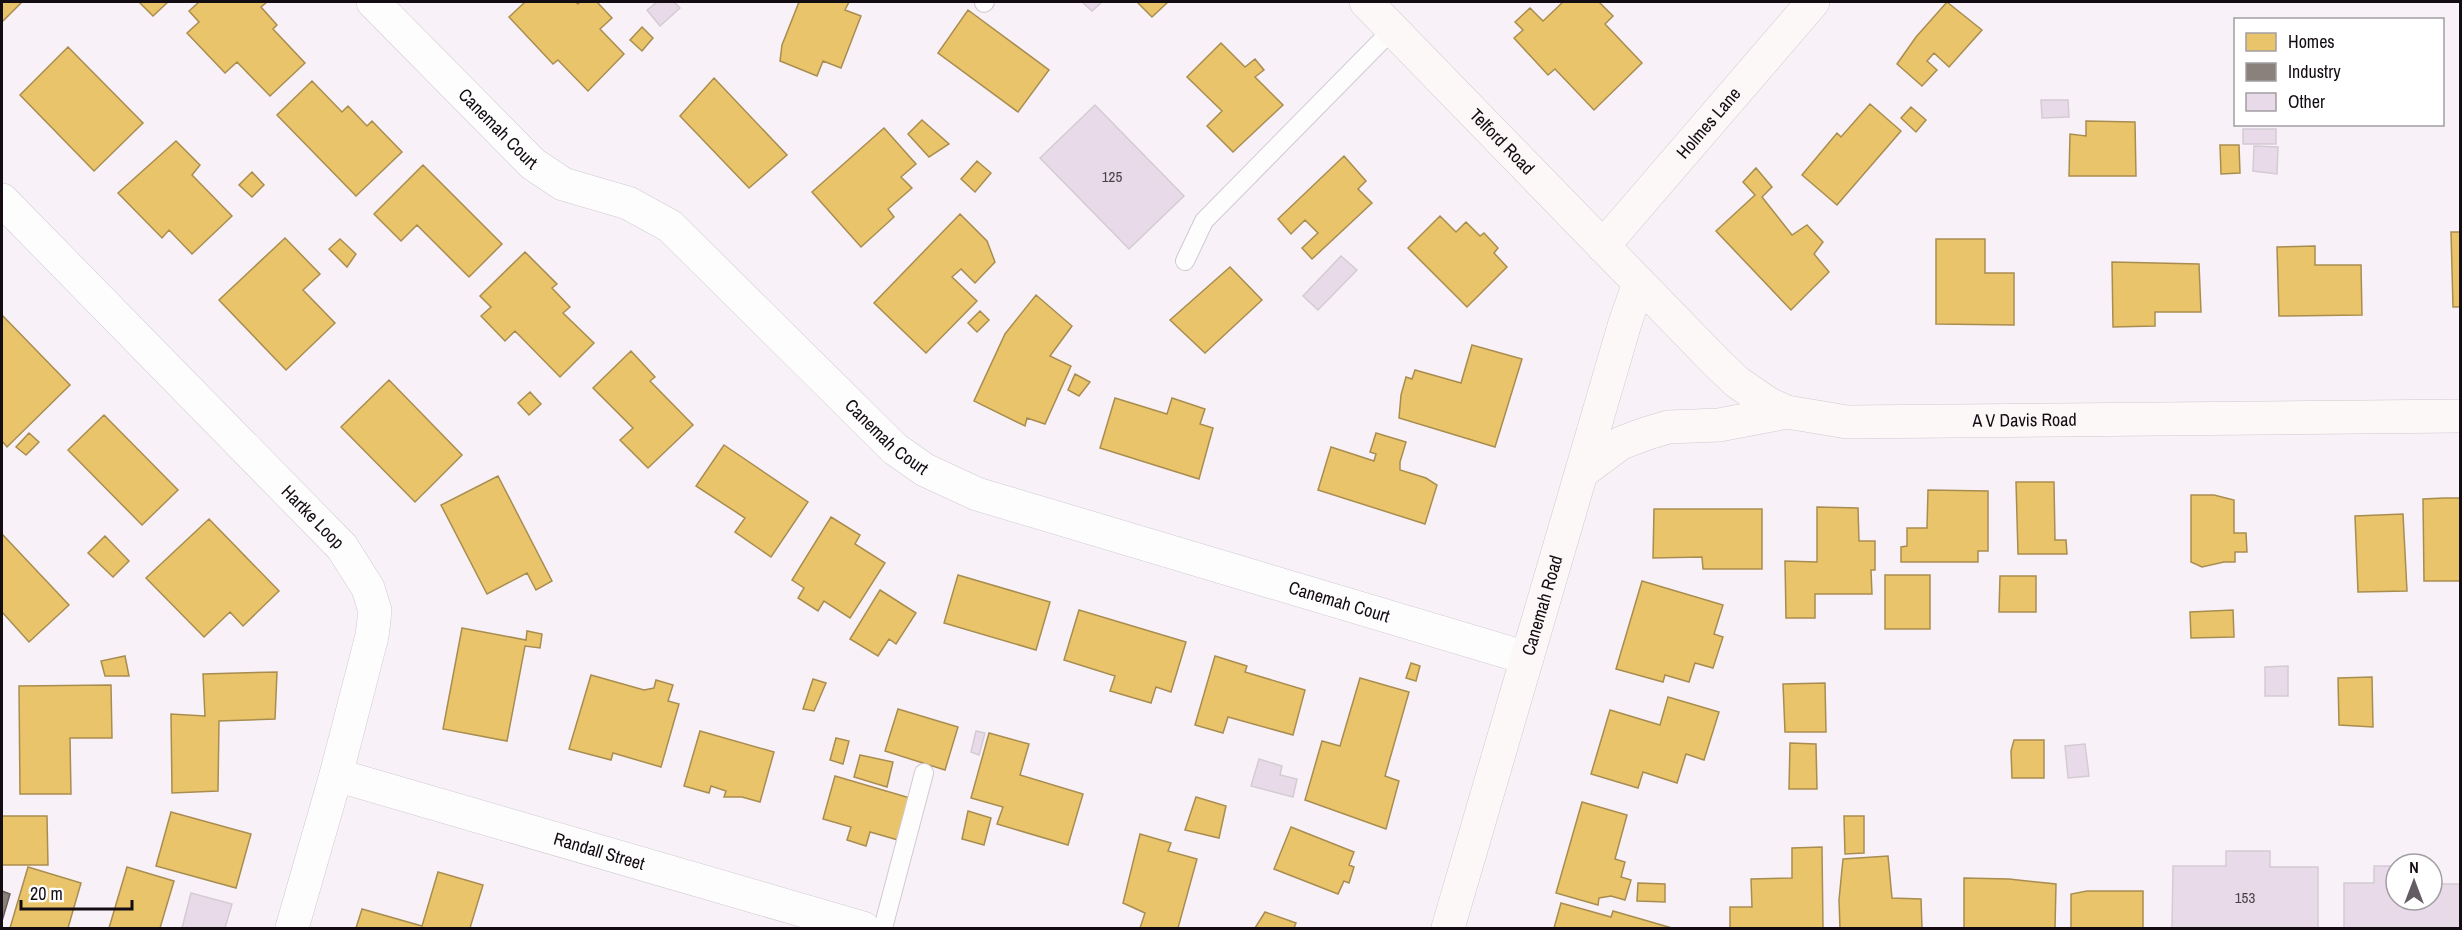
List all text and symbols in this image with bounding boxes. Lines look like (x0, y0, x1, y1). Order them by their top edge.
legend (2234, 18, 2444, 126)
text: Homes (2288, 29, 2335, 54)
text: Industry (2288, 59, 2341, 84)
street label: Canemah Court (453, 82, 542, 175)
street label: Holmes Lane (1670, 82, 1746, 164)
text: Other (2288, 89, 2325, 114)
street label: Telford Road (1464, 103, 1540, 180)
house number: 125 (1102, 166, 1122, 187)
street label: Canemah Court (839, 393, 934, 481)
street label: A V Davis Road (1971, 407, 2077, 433)
street label: Hartke Loop (276, 479, 350, 554)
street label: Canemah Road (1515, 552, 1568, 659)
street label: Canemah Court (1286, 575, 1393, 628)
street label: Randall Street (551, 826, 648, 876)
north arrow (2384, 852, 2444, 912)
text: N (2409, 856, 2419, 878)
scale bar (21, 873, 132, 911)
text: 20 m (30, 881, 63, 906)
house number: 153 (2235, 887, 2255, 908)

